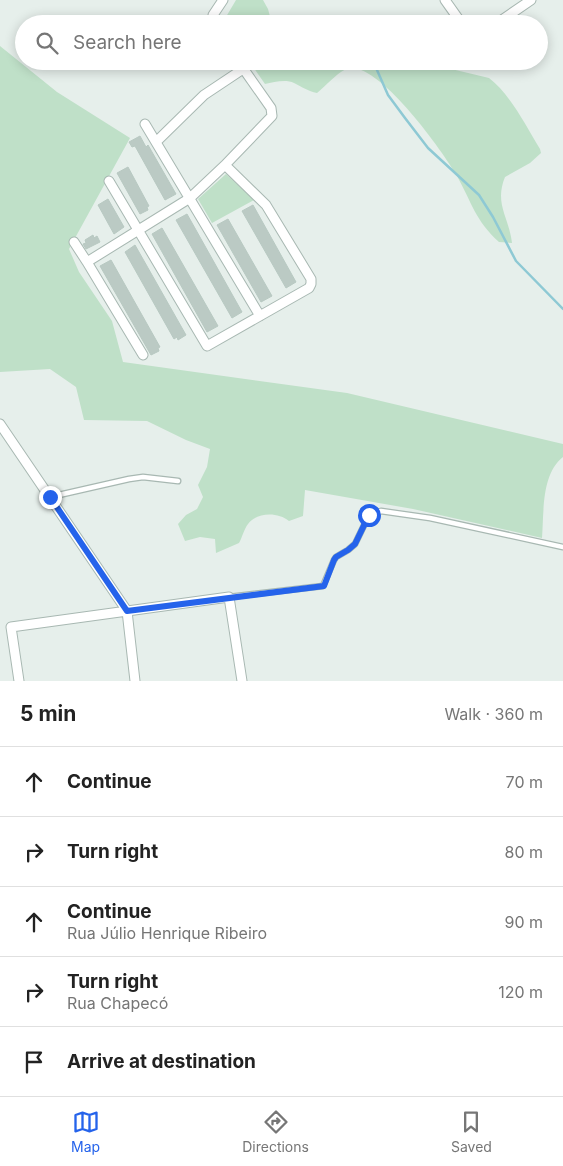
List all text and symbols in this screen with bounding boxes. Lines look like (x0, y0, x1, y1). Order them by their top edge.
search box (15, 15, 548, 70)
icon: search (33, 29, 61, 57)
text: Search here (73, 31, 182, 54)
route end (39, 486, 62, 509)
route start (358, 504, 381, 527)
text: 5 min (20, 701, 76, 726)
text: Walk · 360 m (444, 704, 543, 724)
icon: ahead (20, 768, 48, 796)
text: Continue (67, 770, 152, 793)
text: 70 m (506, 772, 543, 792)
icon: right (20, 838, 48, 866)
text: Turn right (67, 840, 158, 863)
text: 80 m (504, 842, 543, 862)
text: Continue (67, 900, 152, 923)
icon: ahead (20, 908, 48, 936)
text: 90 m (504, 912, 543, 932)
text: Rua Júlio Henrique Ribeiro (67, 923, 267, 943)
text: Turn right (67, 970, 158, 993)
icon: right (20, 978, 48, 1006)
text: 120 m (498, 982, 543, 1002)
text: Rua Chapecó (67, 993, 168, 1013)
icon: arrive (20, 1048, 48, 1076)
text: Arrive at destination (67, 1050, 256, 1073)
tab: Map (71, 1108, 100, 1155)
tab: Directions (242, 1108, 309, 1155)
tab: Saved (451, 1108, 492, 1155)

